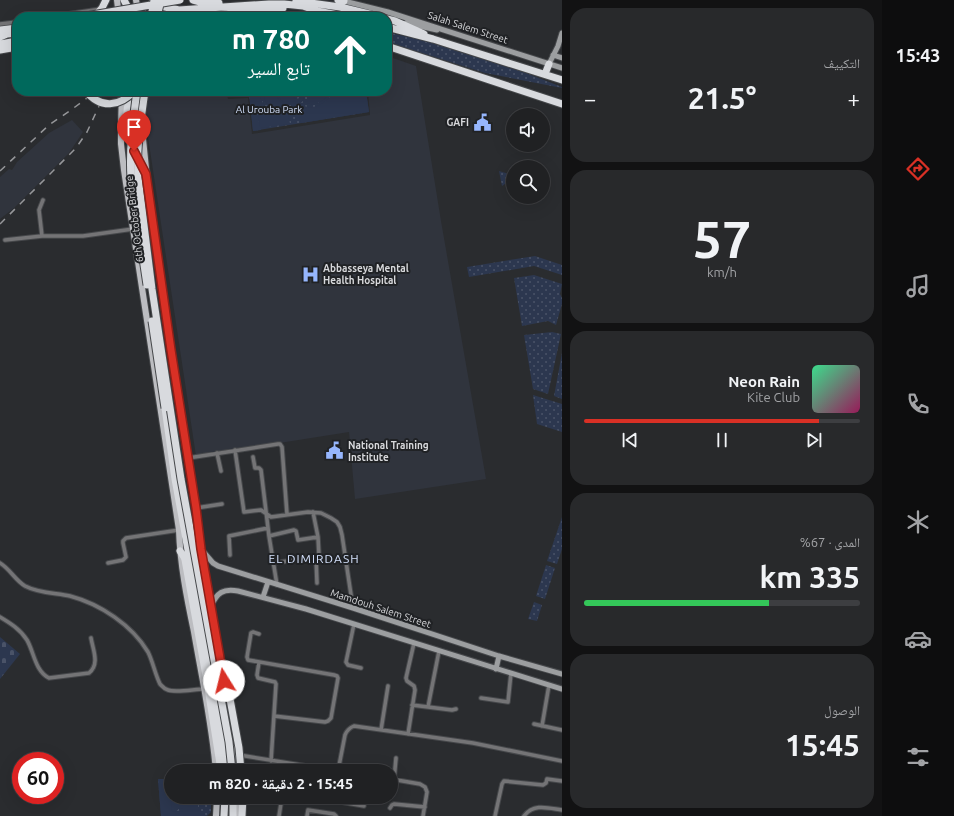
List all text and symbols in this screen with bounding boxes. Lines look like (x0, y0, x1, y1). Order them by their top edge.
street label: Salah Salem Street (426, 9, 509, 46)
text: 780 m (232, 23, 310, 54)
icon: ahead (324, 28, 376, 80)
text: 15:43 (895, 45, 941, 65)
text: التكييف (824, 56, 860, 70)
text: تابع السير (248, 58, 310, 78)
text: 21.5° (688, 81, 756, 115)
text: − (584, 86, 596, 111)
text: + (848, 86, 860, 111)
park label: Al Urouba Park (236, 104, 302, 115)
map controls (506, 108, 550, 204)
button: sound (506, 108, 550, 152)
pin (117, 110, 151, 151)
public building icon: GAFI (472, 112, 492, 132)
icon: arrive (123, 116, 145, 138)
place label: GAFI (446, 117, 469, 128)
icon: directions (904, 155, 932, 183)
button: search (506, 160, 550, 204)
street label: 6th October Bridge (124, 175, 145, 263)
text: 57 (693, 210, 751, 268)
place label: Abbasseya Mental Health Hospital (323, 263, 409, 286)
hospital icon: Abbasseya Mental Health Hospital (300, 264, 320, 284)
text: km/h (707, 265, 737, 279)
icon: music (904, 272, 932, 300)
text: Neon Rain (728, 373, 800, 390)
text: Kite Club (747, 390, 800, 404)
icon: phone (904, 390, 932, 418)
icon: previous (619, 429, 641, 451)
icon: pause (711, 429, 733, 451)
icon: next (803, 429, 825, 451)
place label: National Training Institute (348, 440, 429, 463)
public building icon: National Training Institute (325, 441, 345, 461)
icon: climate (904, 508, 932, 536)
text: المدى · 67% (800, 535, 860, 549)
district label: EL DIMIRDASH (268, 552, 360, 565)
text: 335 km (759, 560, 860, 594)
street label: Mamdouh Salem Street (329, 587, 433, 630)
icon: car (904, 625, 932, 653)
position arrow (203, 660, 245, 702)
text: الوصول (824, 703, 860, 717)
text: 15:45 (785, 728, 860, 762)
icon: filters (904, 743, 932, 771)
speed limit sign: 60 (12, 752, 64, 804)
text: 15:45 · 2 دقيقة · 820 m (209, 775, 353, 792)

